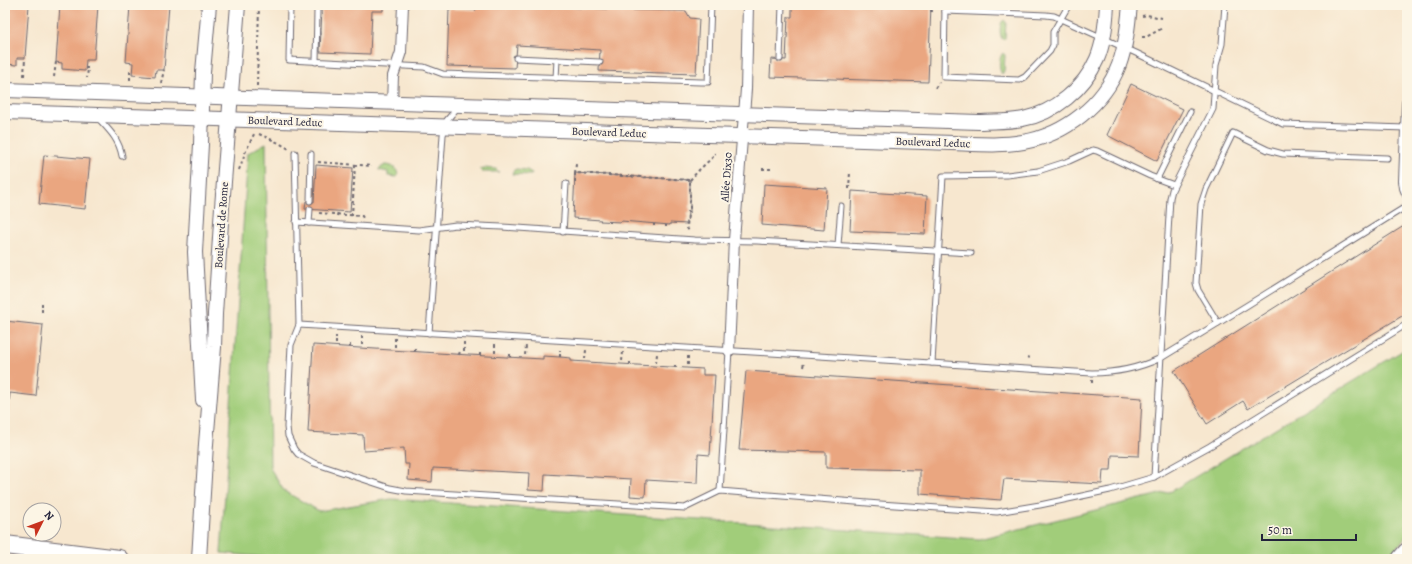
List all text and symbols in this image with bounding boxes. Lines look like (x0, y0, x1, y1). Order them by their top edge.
street label: Boulevard Leduc (247, 113, 323, 130)
street label: Boulevard Leduc (571, 124, 647, 141)
street label: Boulevard Leduc (895, 134, 971, 151)
street label: Allée Dix30 (717, 151, 736, 204)
street label: Boulevard de Rome (211, 181, 232, 269)
north arrow (22, 502, 62, 542)
text: N (41, 508, 57, 524)
scale bar (1262, 516, 1356, 542)
text: 50 m (1268, 522, 1292, 538)

